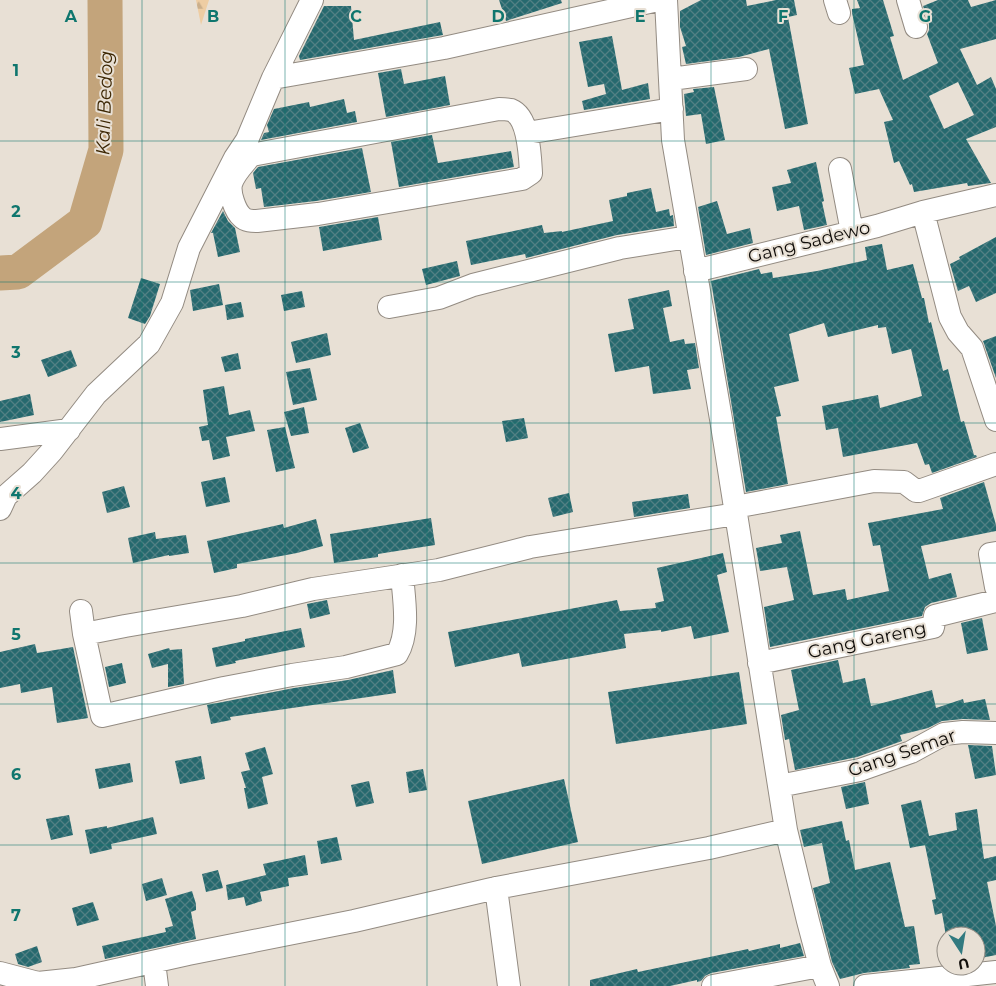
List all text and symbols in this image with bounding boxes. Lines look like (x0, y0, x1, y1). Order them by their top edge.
text: A (64, 7, 78, 26)
text: B (207, 7, 219, 26)
text: C (350, 7, 362, 26)
text: D (491, 7, 505, 26)
text: E (635, 7, 645, 26)
text: F (778, 7, 788, 26)
text: G (919, 7, 931, 26)
water label: Kali Bedog (91, 50, 118, 156)
text: 1 (13, 61, 19, 80)
text: 2 (11, 202, 21, 221)
street label: Gang Sadewo (746, 216, 872, 268)
text: 3 (10, 343, 21, 362)
text: 4 (10, 484, 22, 503)
street label: Gang Gareng (806, 617, 928, 663)
text: 5 (11, 625, 21, 644)
street label: Gang Semar (845, 724, 959, 782)
text: 6 (11, 765, 21, 784)
text: 7 (11, 906, 21, 925)
north arrow (936, 926, 986, 976)
text: U (956, 954, 971, 974)

